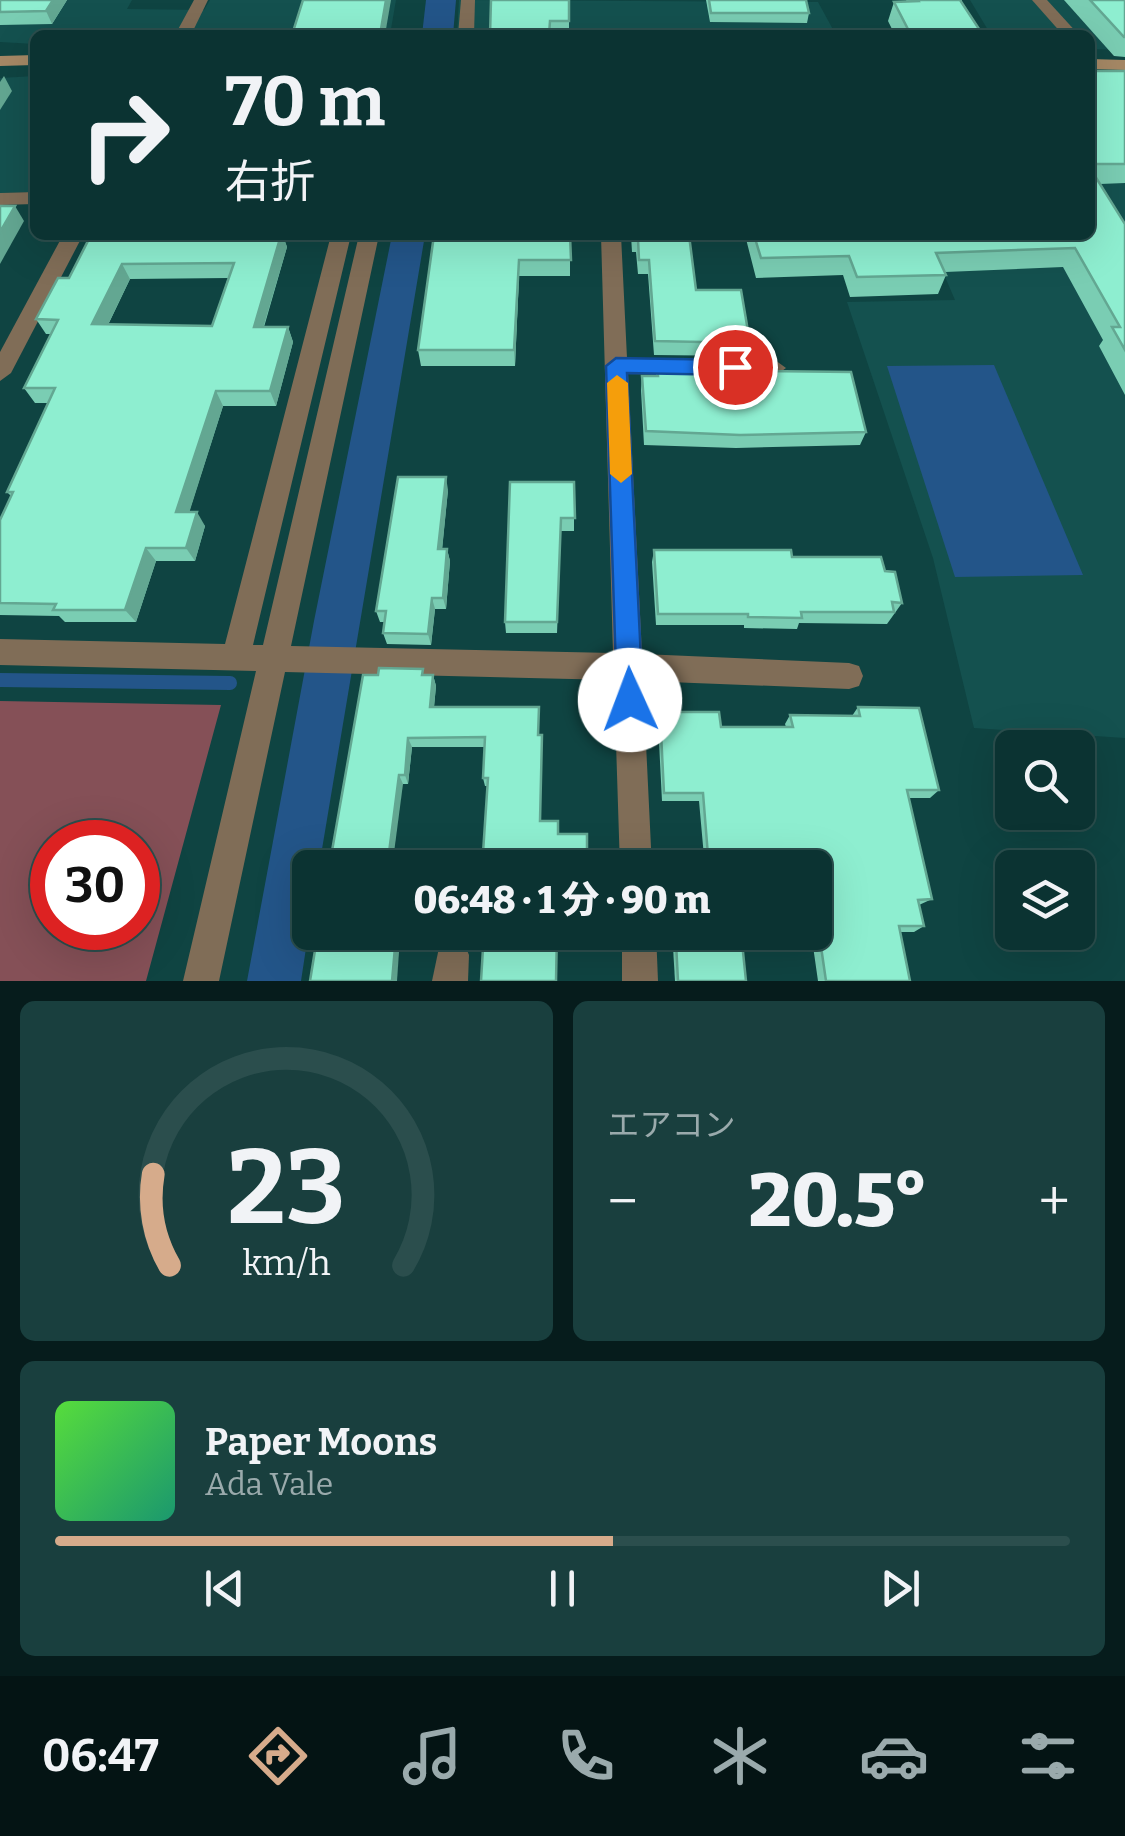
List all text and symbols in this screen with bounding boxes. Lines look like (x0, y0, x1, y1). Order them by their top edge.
text: 70 m (225, 60, 385, 144)
icon: right (60, 70, 190, 200)
text: 右折 (225, 155, 315, 209)
pin (693, 325, 778, 410)
icon: arrive (708, 340, 763, 395)
position arrow (578, 648, 682, 752)
map controls (995, 730, 1095, 950)
button: search (995, 730, 1095, 830)
speed limit sign: 30 (30, 820, 160, 950)
button: layers (995, 850, 1095, 950)
text: 06:48 · 1 分 · 90 m (413, 877, 711, 923)
text: エアコン (608, 1106, 736, 1144)
text: 23 (227, 1126, 345, 1251)
text: 20.5° (748, 1156, 928, 1246)
text: − (608, 1169, 638, 1235)
text: + (1039, 1169, 1070, 1235)
text: km/h (242, 1242, 330, 1284)
text: Paper Moons (205, 1419, 437, 1465)
text: Ada Vale (205, 1465, 333, 1503)
icon: previous (197, 1561, 252, 1616)
icon: pause (535, 1561, 590, 1616)
icon: next (873, 1561, 928, 1616)
icon: directions (243, 1721, 313, 1791)
icon: music (397, 1721, 467, 1791)
icon: phone (551, 1721, 621, 1791)
icon: climate (705, 1721, 775, 1791)
icon: car (859, 1721, 929, 1791)
icon: filters (1013, 1721, 1083, 1791)
text: 06:47 (42, 1729, 159, 1783)

